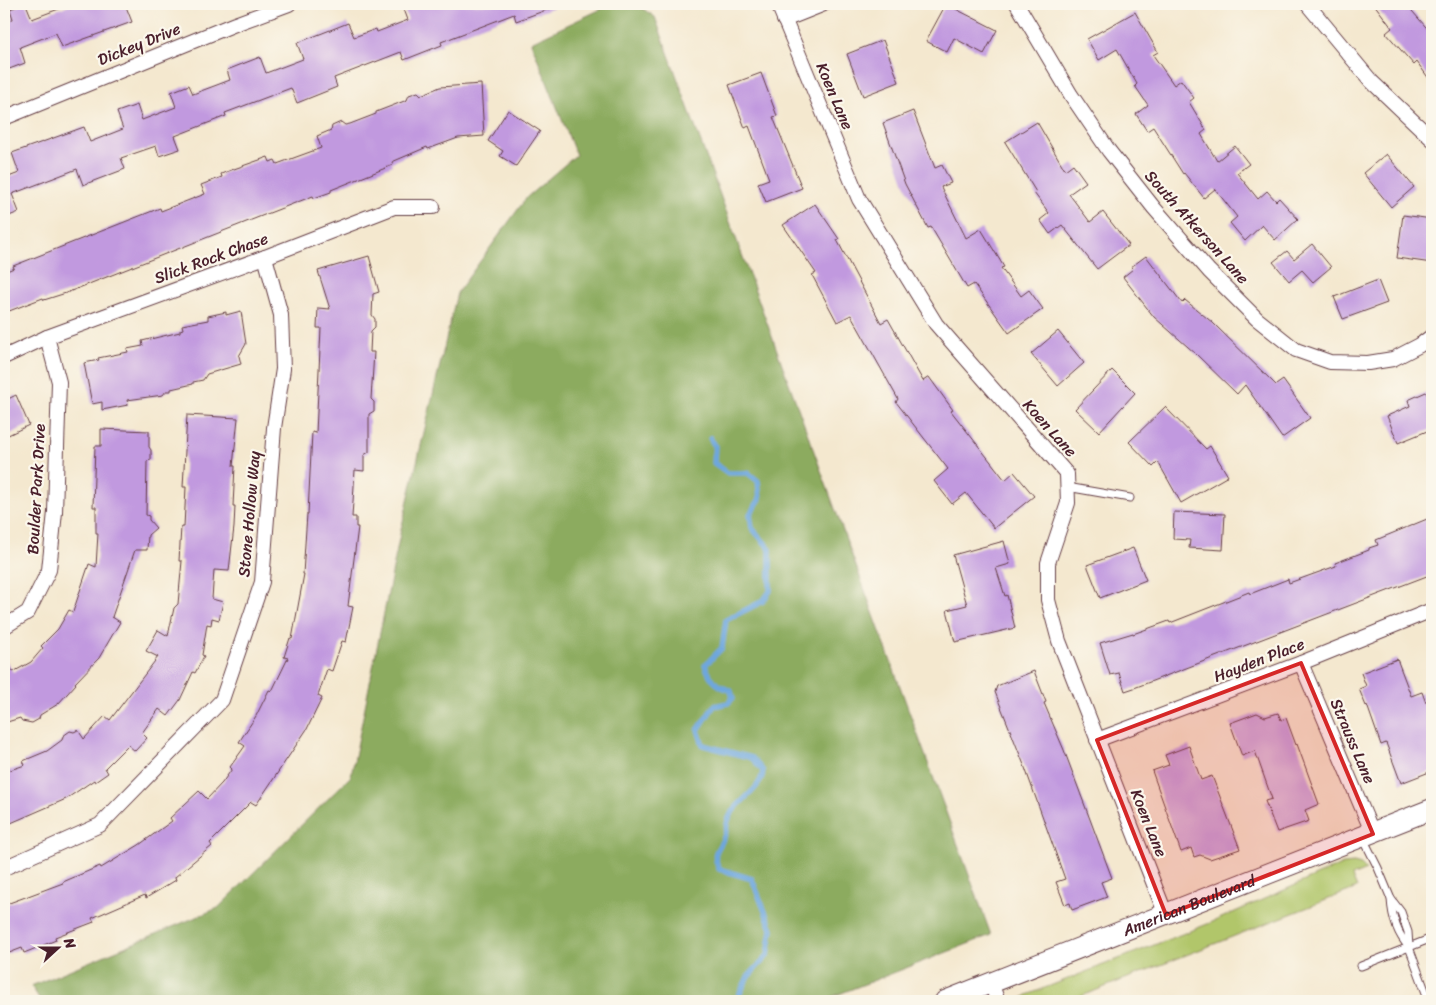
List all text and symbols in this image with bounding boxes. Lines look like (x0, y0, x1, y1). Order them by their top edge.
street label: Dickey Drive (93, 14, 185, 74)
street label: Koen Lane (808, 58, 862, 134)
street label: South Atkerson Lane (1137, 163, 1257, 291)
street label: Slick Rock Chase (150, 224, 272, 292)
street label: Koen Lane (1015, 392, 1085, 464)
street label: Boulder Park Drive (18, 423, 54, 555)
street label: Stone Hollow Way (229, 449, 269, 578)
street label: Hayden Place (1209, 629, 1309, 691)
street label: Strauss Lane (1322, 694, 1384, 788)
street label: Koen Lane (1122, 785, 1176, 861)
street label: American Boulevard (1117, 865, 1261, 945)
north arrow (32, 922, 82, 972)
text: N (56, 934, 83, 953)

